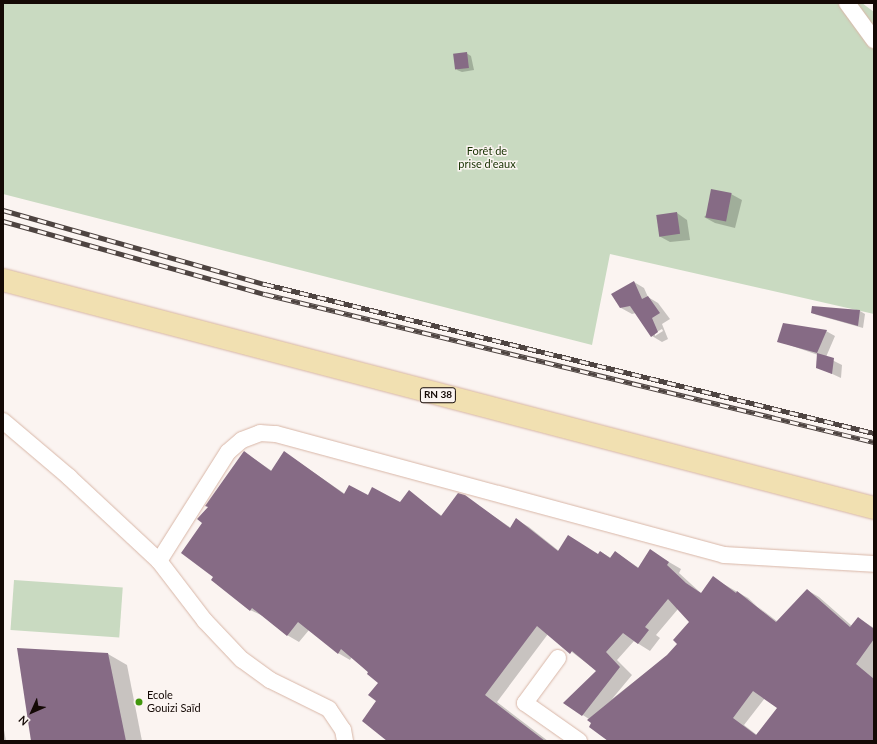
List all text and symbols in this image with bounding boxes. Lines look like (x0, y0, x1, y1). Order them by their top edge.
park label: Forêt de prise d'eaux (458, 145, 516, 171)
road number: RN 38 (419, 387, 457, 403)
place label: Ecole Gouizi Saïd (147, 689, 201, 715)
north arrow (12, 692, 52, 732)
marker: Ecole Gouizi Saïd (134, 697, 144, 707)
text: N (16, 713, 31, 728)

